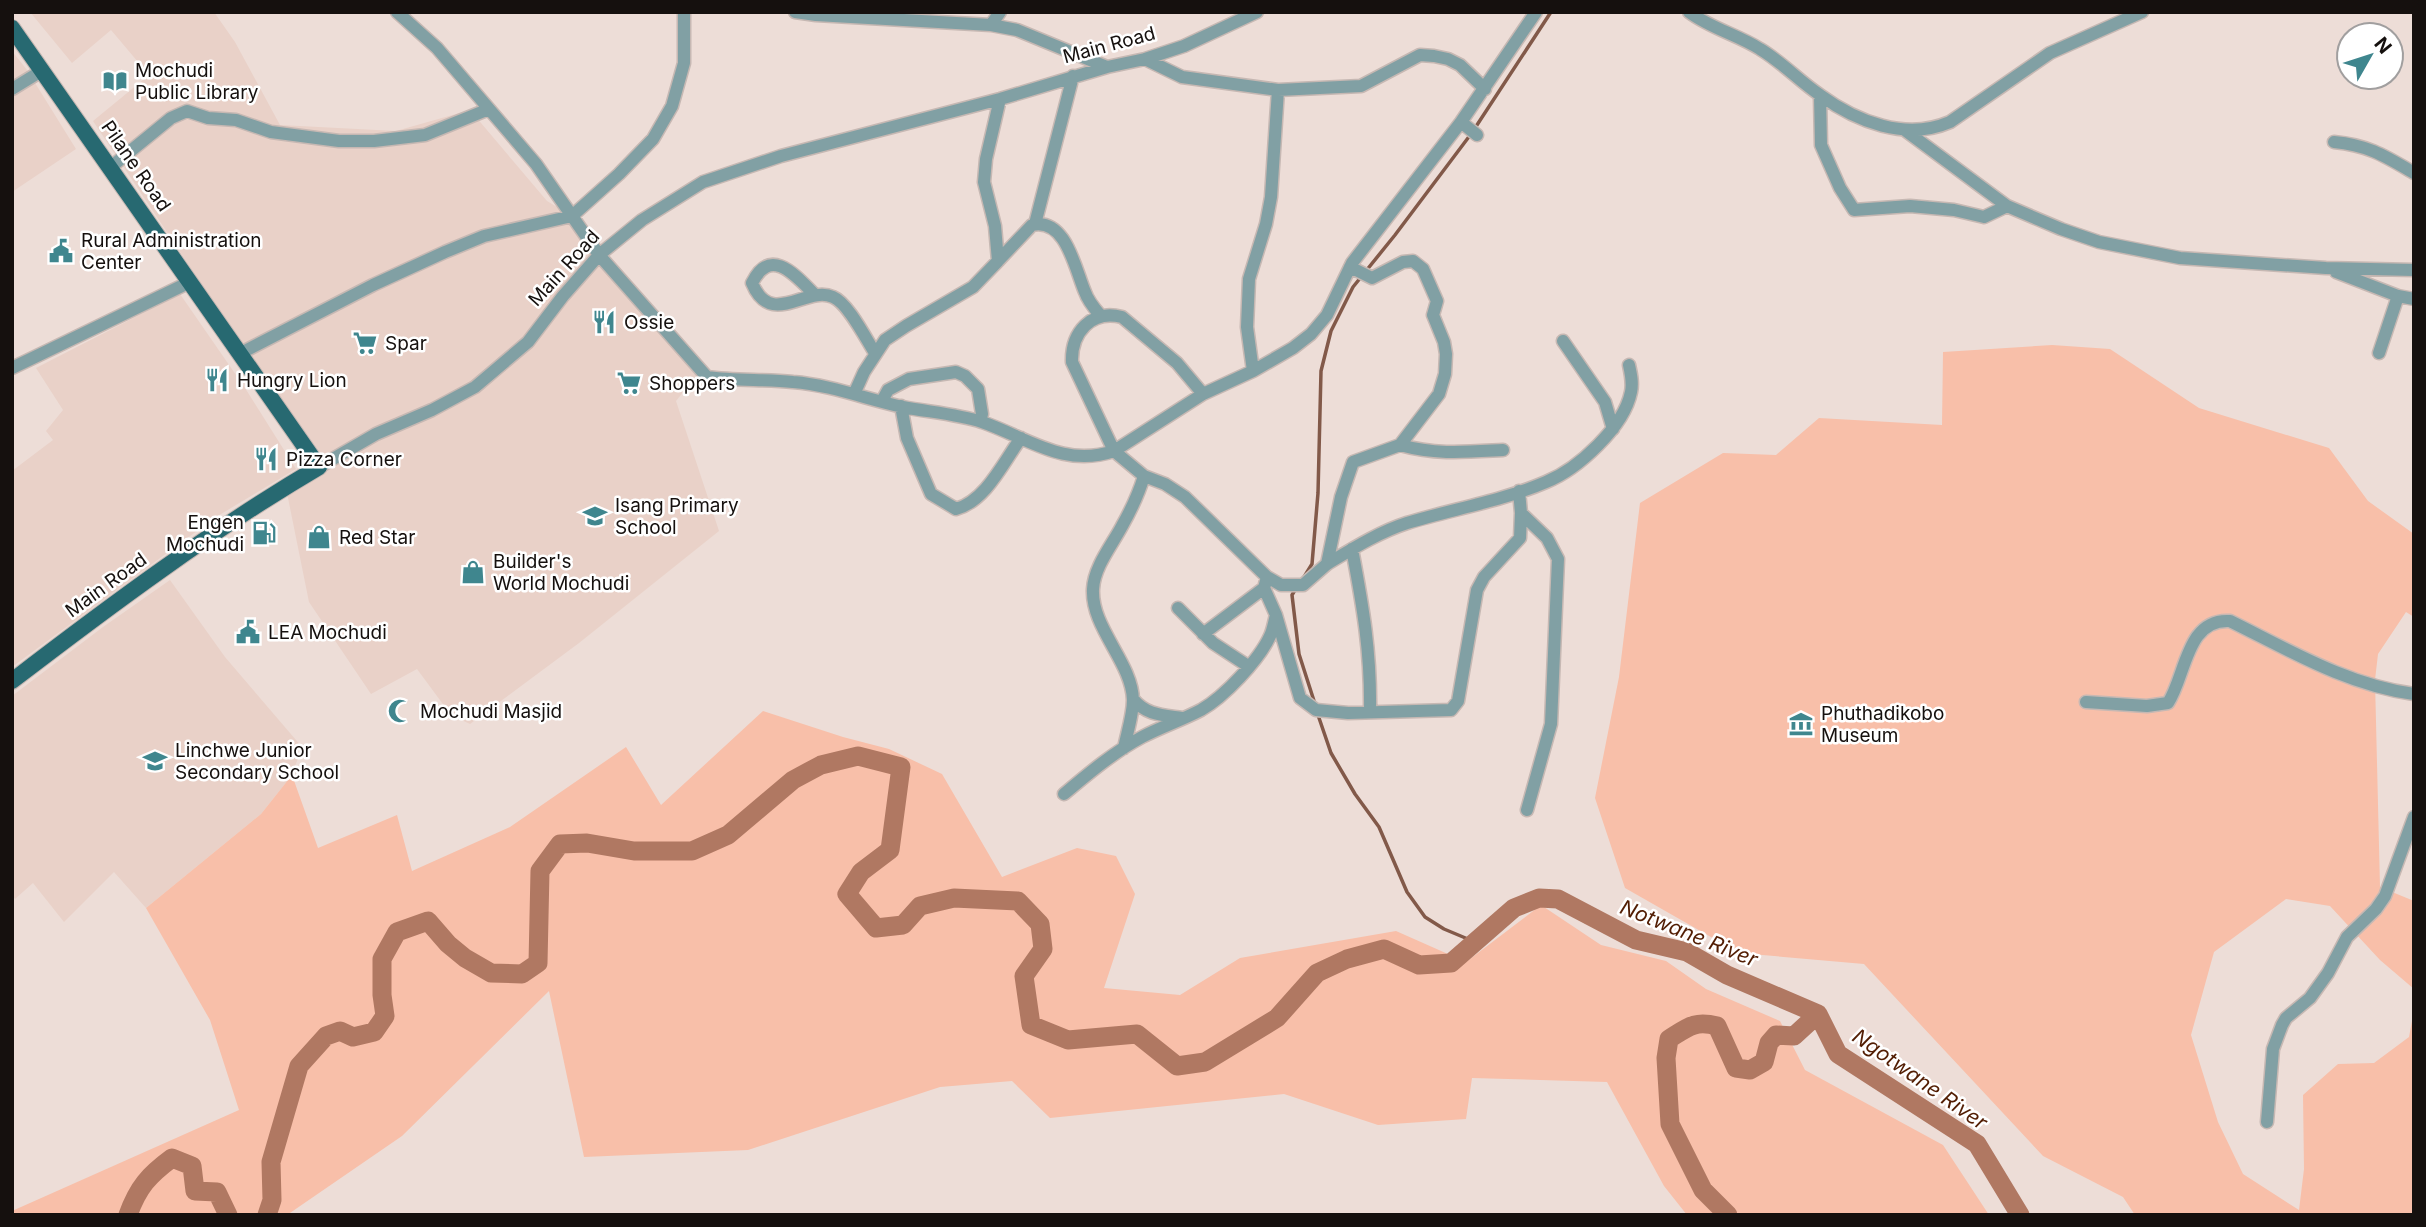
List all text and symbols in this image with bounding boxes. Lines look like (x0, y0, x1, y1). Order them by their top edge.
north arrow (2335, 21, 2405, 91)
street label: Main Road (1060, 22, 1158, 68)
text: N (2369, 33, 2396, 58)
place label: Mochudi Public Library (135, 59, 259, 104)
library icon: Mochudi Public Library (101, 67, 129, 95)
street label: Pilane Road (96, 116, 176, 216)
street label: Main Road (524, 225, 604, 311)
place label: Rural Administration Center (81, 229, 262, 274)
public building icon: Rural Administration Center (47, 237, 75, 265)
restaurant icon: Ossie (590, 308, 618, 336)
place label: Ossie (624, 311, 674, 334)
supermarket icon: Spar (351, 329, 379, 357)
place label: Spar (385, 332, 427, 355)
restaurant icon: Hungry Lion (203, 366, 231, 394)
place label: Hungry Lion (237, 369, 347, 392)
supermarket icon: Shoppers (615, 369, 643, 397)
place label: Shoppers (649, 372, 735, 395)
restaurant icon: Pizza Corner (252, 445, 280, 473)
place label: Pizza Corner (286, 448, 402, 471)
place label: Isang Primary School (615, 494, 739, 539)
school or university icon: Isang Primary School (581, 502, 609, 530)
place label: Engen Mochudi (166, 511, 244, 556)
fuel station icon: Engen Mochudi (250, 519, 278, 547)
shop icon: Red Star (305, 523, 333, 551)
place label: Red Star (339, 526, 415, 549)
street label: Main Road (61, 548, 151, 622)
place label: Builder's World Mochudi (493, 550, 629, 595)
shop icon: Builder's World Mochudi (459, 558, 487, 586)
public building icon: LEA Mochudi (234, 618, 262, 646)
place label: LEA Mochudi (268, 621, 387, 644)
mosque icon: Mochudi Masjid (386, 697, 414, 725)
place label: Mochudi Masjid (420, 700, 562, 723)
place label: Phuthadikobo Museum (1821, 702, 1944, 747)
museum icon: Phuthadikobo Museum (1787, 710, 1815, 738)
place label: Linchwe Junior Secondary School (175, 739, 339, 784)
school or university icon: Linchwe Junior Secondary School (141, 747, 169, 775)
water label: Notwane River (1617, 894, 1762, 972)
water label: Ngotwane River (1848, 1023, 1993, 1135)

